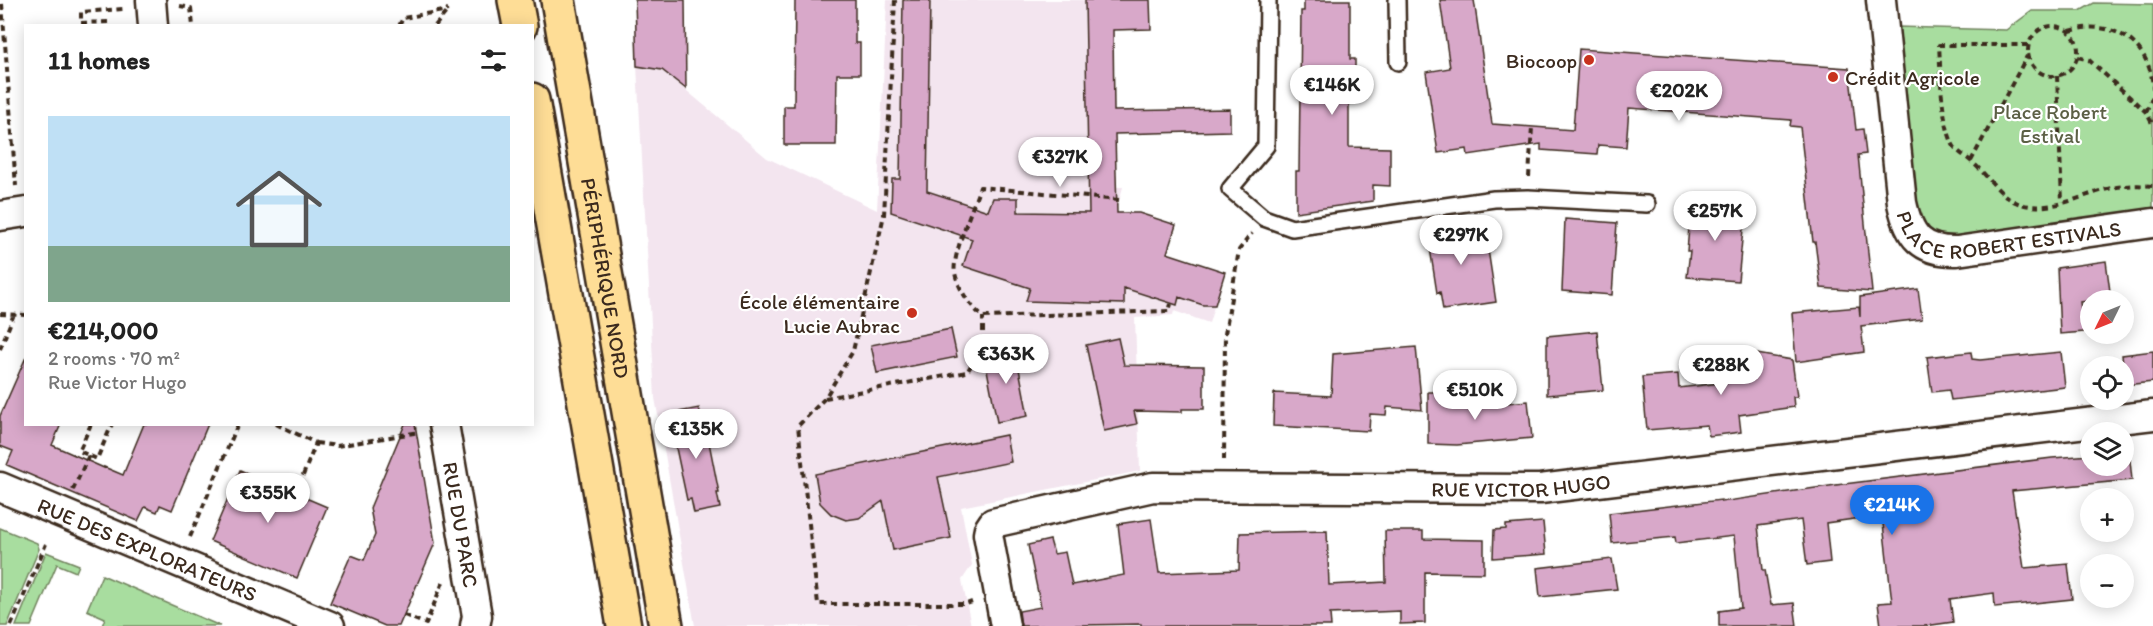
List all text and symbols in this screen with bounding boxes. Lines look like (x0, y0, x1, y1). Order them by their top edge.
text: 11 homes (48, 44, 150, 76)
icon: filters (477, 44, 510, 77)
place label: Biocoop (1506, 48, 1577, 73)
marker: Biocoop (1582, 53, 1596, 67)
pin: €146K (1290, 65, 1374, 116)
place label: Crédit Agricole (1845, 65, 1980, 90)
marker: Crédit Agricole (1826, 70, 1840, 84)
pin: €202K (1637, 71, 1721, 122)
text: €146K (1304, 72, 1360, 96)
text: €202K (1650, 78, 1708, 102)
park label: Place Robert Estival (1993, 99, 2107, 148)
pin: €327K (1018, 137, 1102, 188)
text: €327K (1032, 144, 1088, 168)
icon: home (225, 155, 333, 263)
street label: PÉRIPHÉRIQUE NORD (576, 176, 636, 380)
pin: €257K (1673, 191, 1757, 242)
text: €257K (1687, 198, 1743, 222)
street label: PLACE ROBERT ESTIVALS (1892, 207, 2123, 264)
pin: €297K (1419, 215, 1503, 266)
text: €297K (1433, 222, 1489, 246)
place label: École élémentaire Lucie Aubrac (740, 289, 900, 338)
north arrow (2080, 290, 2134, 344)
map controls (2080, 290, 2134, 608)
marker: École élémentaire Lucie Aubrac (905, 306, 919, 320)
text: €214,000 (48, 314, 158, 346)
pin: €363K (964, 334, 1048, 385)
text: €363K (978, 341, 1034, 365)
pin: €288K (1679, 345, 1763, 396)
text: 2 rooms · 70 m² (48, 346, 180, 370)
text: €288K (1693, 352, 1749, 376)
button: locate (2080, 356, 2134, 410)
text: Rue Victor Hugo (48, 370, 187, 394)
pin: €510K (1433, 370, 1517, 421)
text: €510K (1447, 377, 1503, 401)
pin: €135K (654, 409, 738, 460)
text: €135K (669, 416, 723, 440)
button: layers (2080, 422, 2134, 476)
street label: RUE DU PARC (438, 460, 484, 589)
street label: RUE VICTOR HUGO (1431, 468, 1612, 502)
pin: €355K (226, 473, 310, 524)
text: €355K (240, 480, 296, 504)
pin: €214K (1850, 485, 1934, 536)
button: + (2080, 488, 2134, 542)
street label: RUE DES EXPLORATEURS (34, 492, 261, 606)
text: €214K (1864, 492, 1920, 516)
button: − (2080, 554, 2134, 608)

